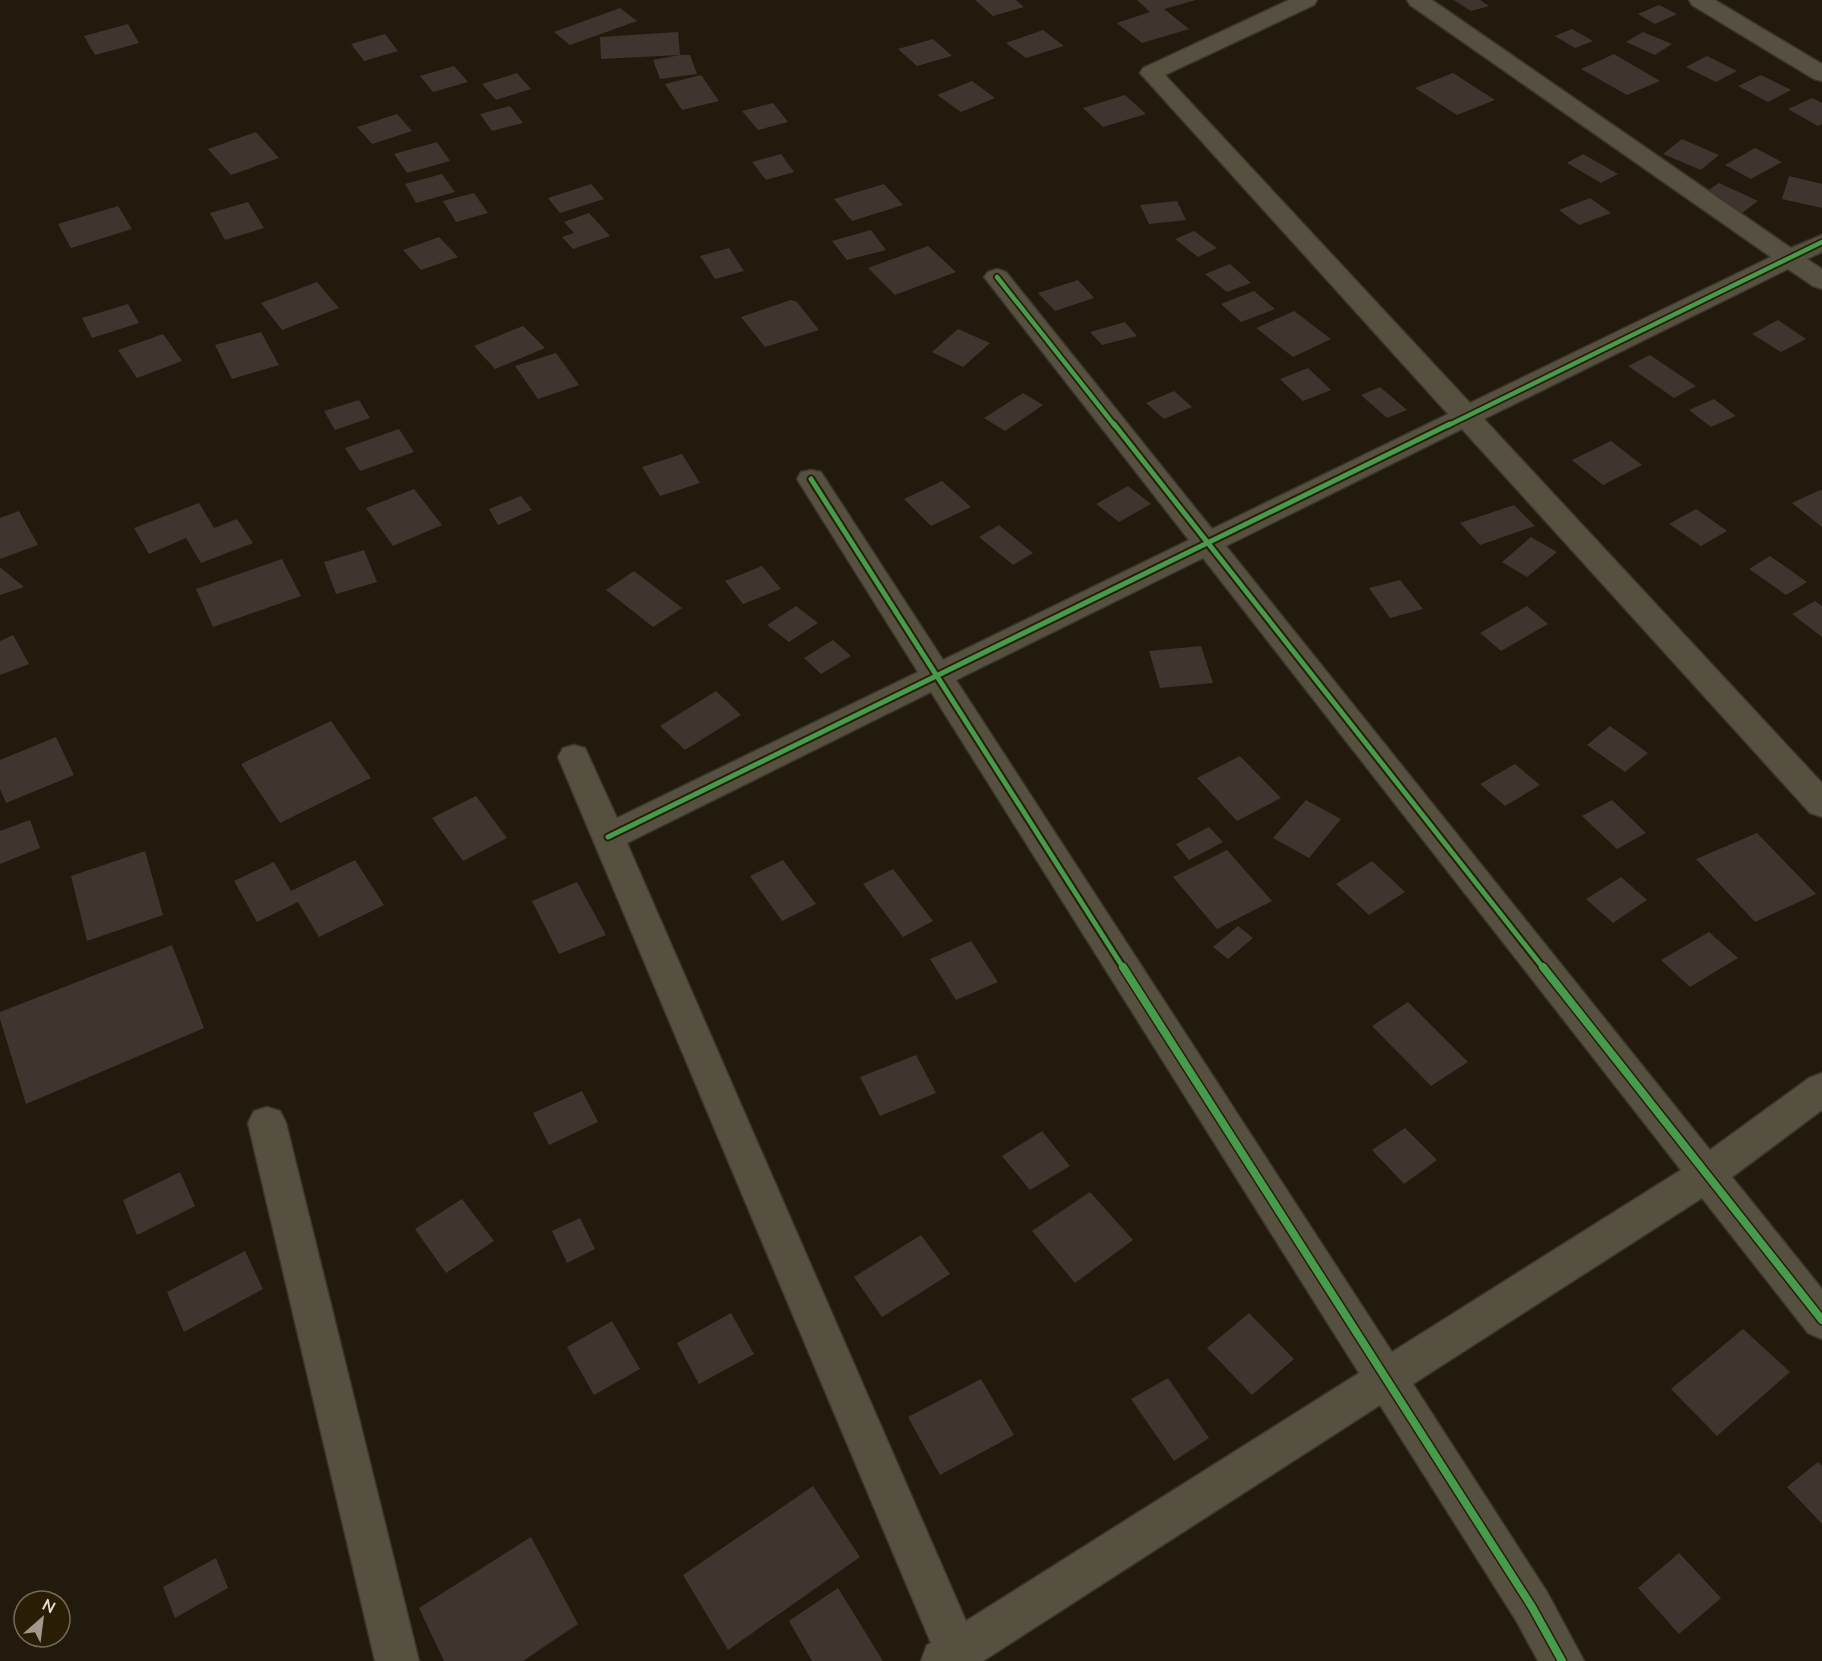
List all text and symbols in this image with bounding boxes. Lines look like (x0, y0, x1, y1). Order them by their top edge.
north arrow (12, 1589, 72, 1649)
text: N (38, 1594, 59, 1619)

